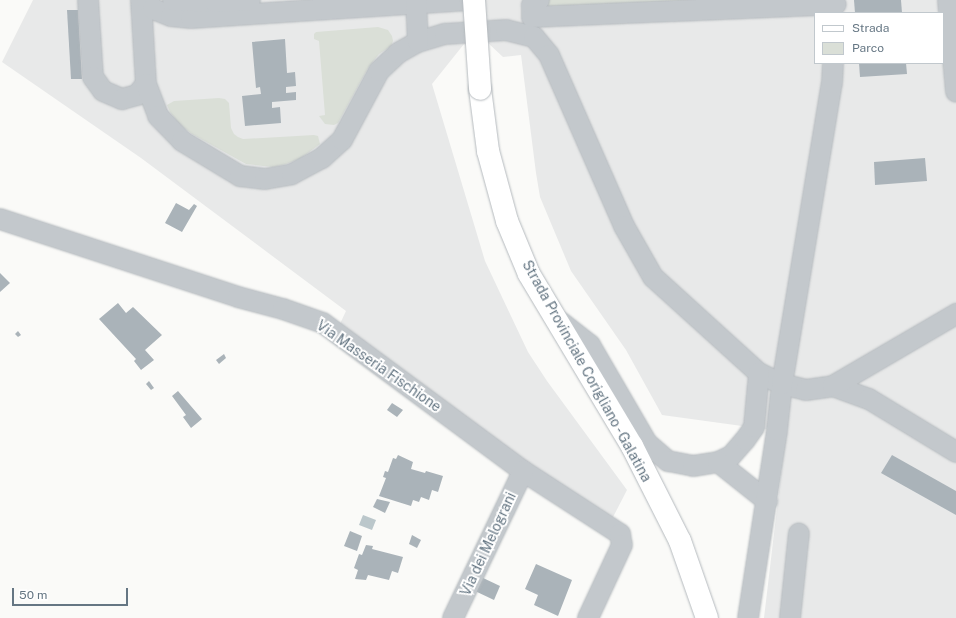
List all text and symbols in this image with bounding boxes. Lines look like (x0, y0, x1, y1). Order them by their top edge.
legend (814, 12, 944, 64)
text: Strada (852, 21, 889, 35)
text: Parco (852, 41, 884, 55)
street label: Strada Provinciale Corigliano - Galatina (518, 256, 656, 486)
street label: Via Masseria Fischione (314, 317, 444, 415)
street label: Via dei Melograni (457, 490, 519, 598)
scale bar (14, 580, 130, 606)
text: 50 m (19, 588, 47, 602)

